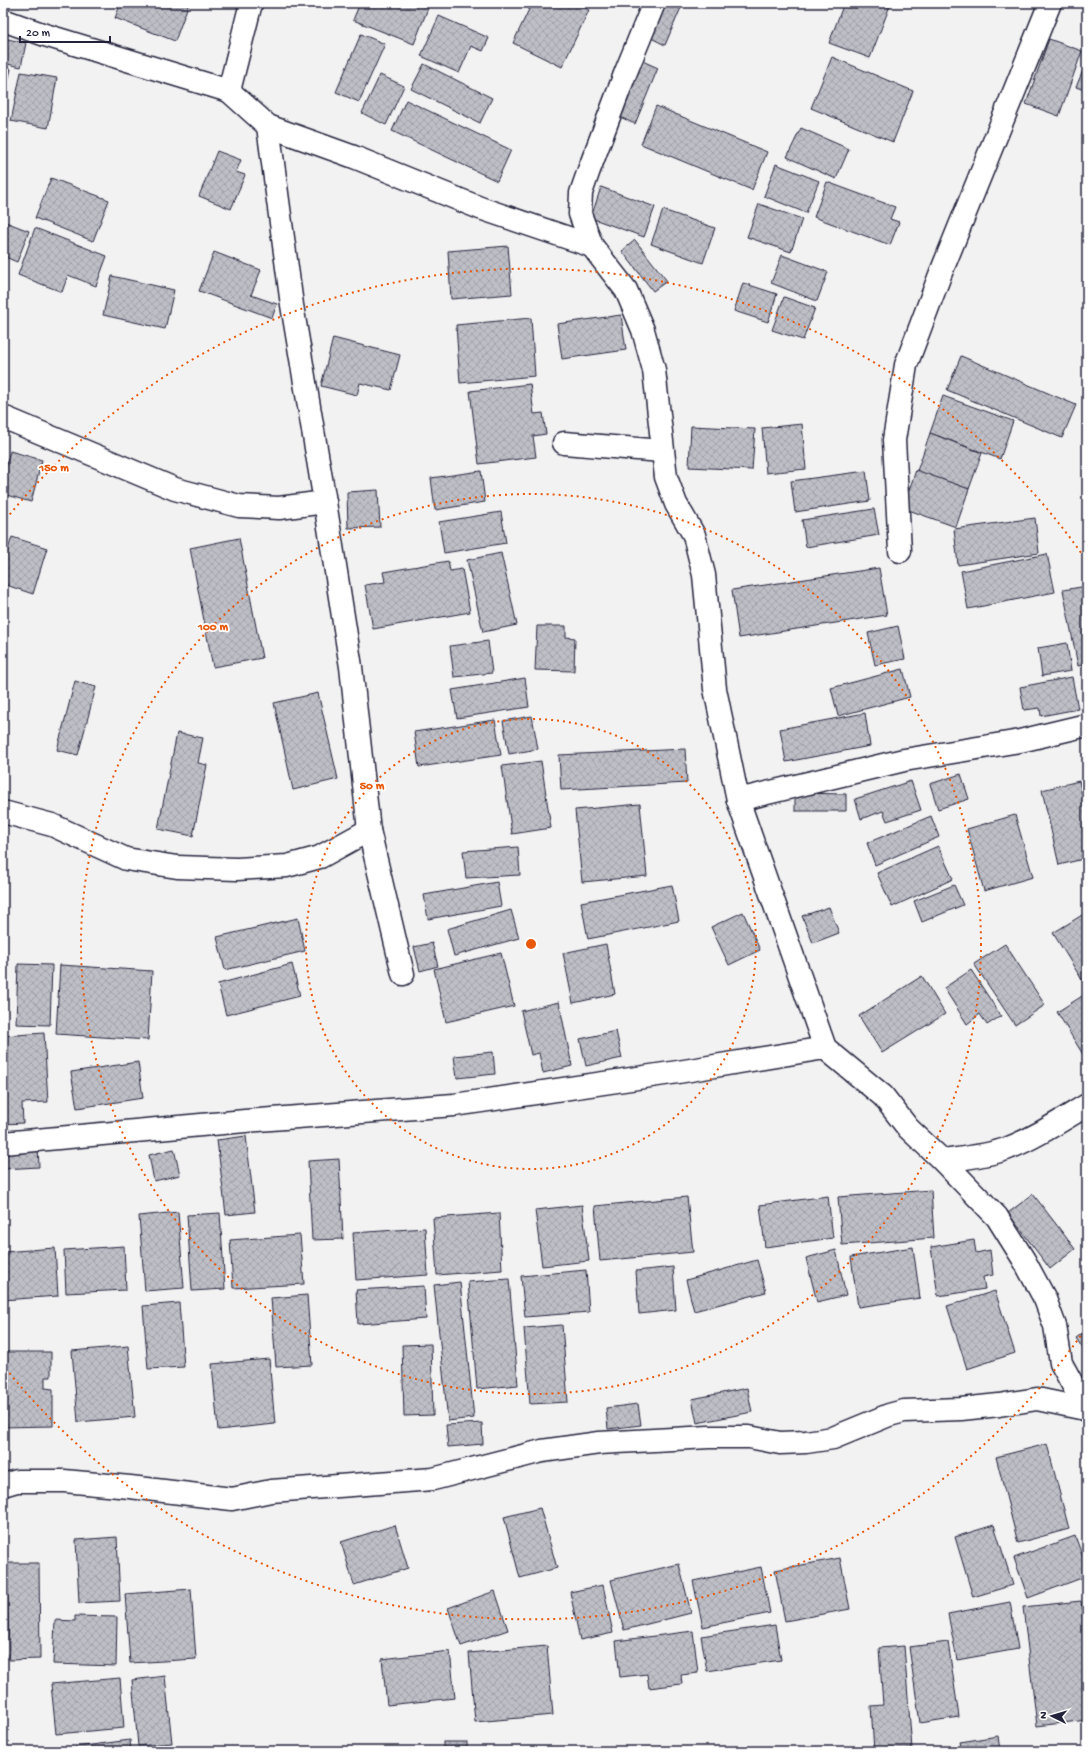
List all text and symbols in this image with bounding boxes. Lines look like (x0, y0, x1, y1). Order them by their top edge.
scale bar (20, 18, 110, 44)
text: 20 m (26, 27, 51, 41)
text: 150 m (38, 462, 69, 476)
text: 100 m (197, 621, 228, 635)
text: 50 m (360, 780, 385, 794)
centre of rings (524, 937, 538, 951)
north arrow (1032, 1696, 1072, 1736)
text: N (1038, 1711, 1050, 1719)

